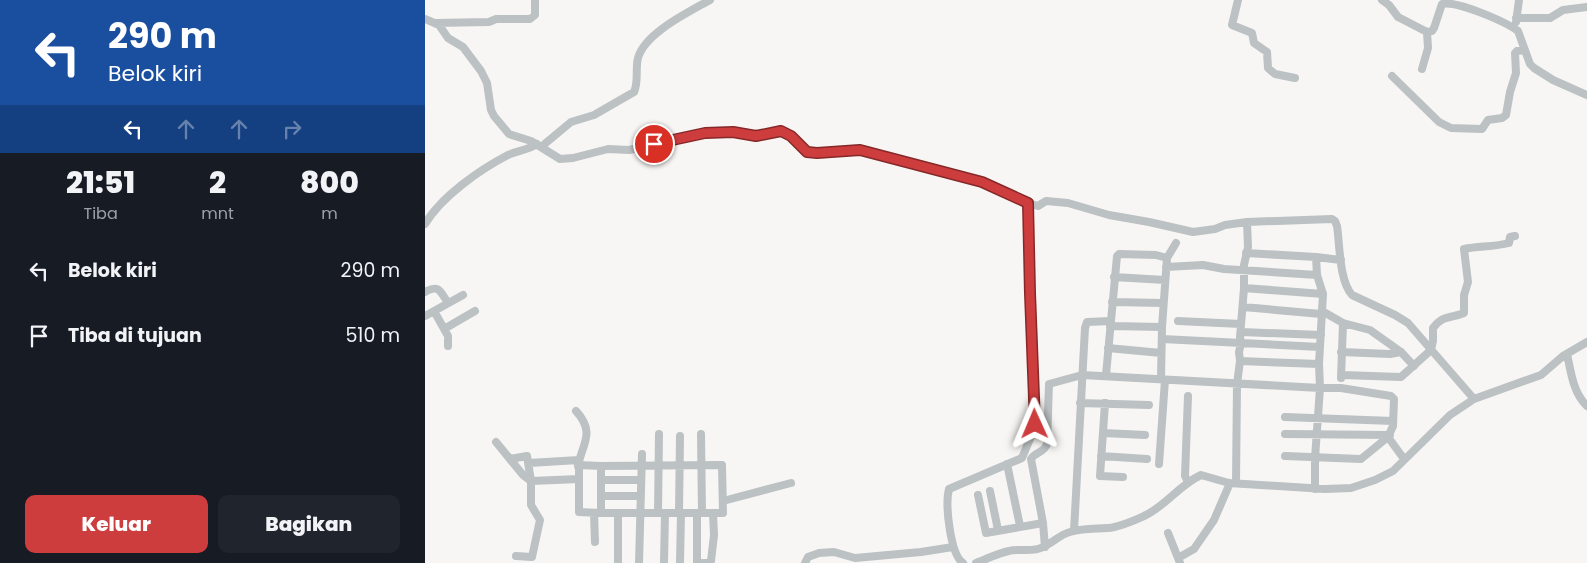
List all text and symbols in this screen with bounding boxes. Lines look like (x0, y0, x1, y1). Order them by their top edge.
text: 290 m (108, 11, 217, 60)
icon: left (25, 20, 90, 85)
text: Belok kiri (108, 58, 202, 89)
icon: left (119, 115, 147, 143)
icon: ahead (172, 115, 200, 143)
icon: ahead (225, 115, 253, 143)
icon: right (278, 115, 306, 143)
pin (633, 123, 675, 165)
icon: arrive (640, 130, 668, 158)
text: 21:51 (66, 161, 135, 204)
text: 2 (209, 161, 226, 204)
text: 800 (300, 161, 359, 204)
text: Tiba (83, 202, 118, 225)
text: mnt (201, 202, 234, 225)
text: m (321, 202, 338, 225)
icon: left (25, 257, 53, 285)
text: Belok kiri (68, 257, 157, 284)
text: 290 m (341, 257, 400, 284)
icon: arrive (25, 322, 53, 350)
text: Tiba di tujuan (68, 322, 202, 349)
text: 510 m (345, 322, 400, 349)
position arrow (1008, 397, 1060, 449)
button: Keluar (25, 495, 208, 553)
button: Bagikan (218, 495, 400, 553)

